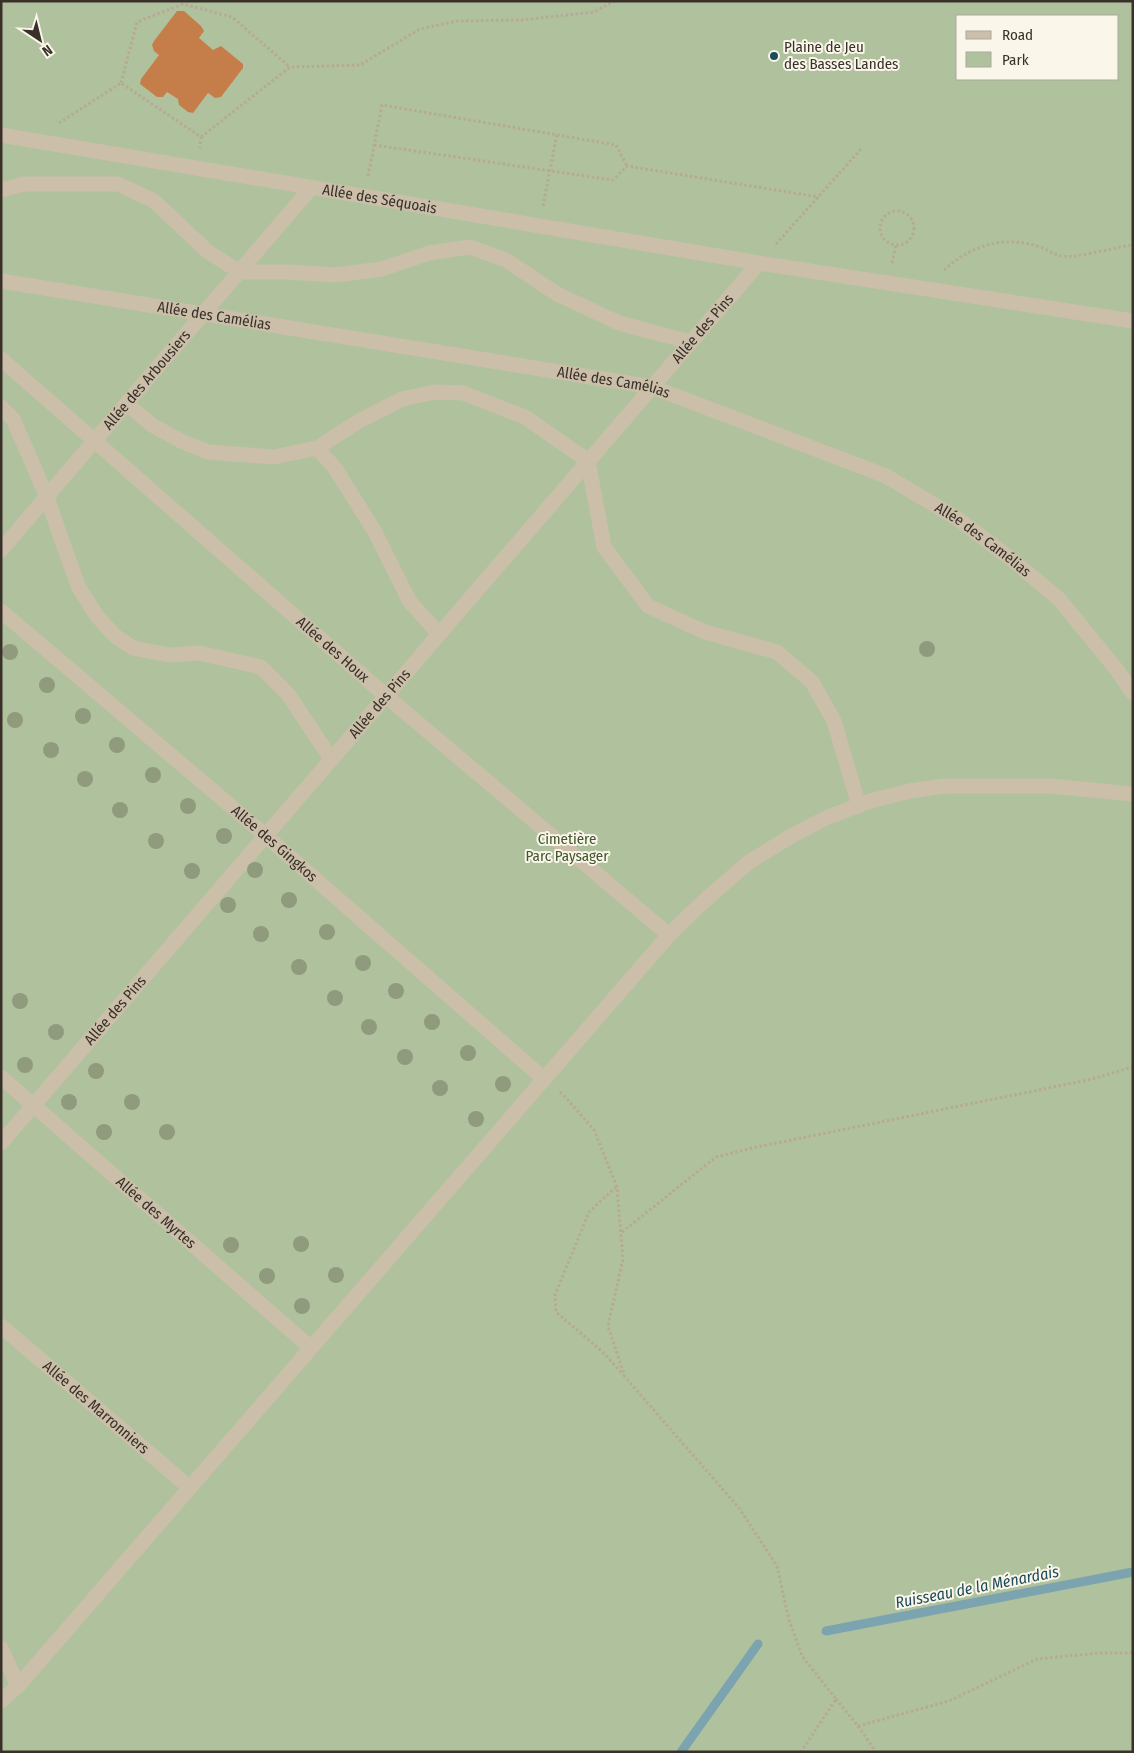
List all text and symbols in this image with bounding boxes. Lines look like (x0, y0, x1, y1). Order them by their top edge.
north arrow (15, 15, 65, 65)
legend (956, 15, 1119, 80)
text: Road (1002, 26, 1033, 44)
place label: Plaine de Jeu des Basses Landes (784, 38, 898, 73)
text: N (39, 41, 55, 60)
marker: Plaine de Jeu des Basses Landes (768, 50, 780, 62)
text: Park (1002, 51, 1029, 69)
street label: Allée des Séquoais (321, 180, 438, 217)
street label: Allée des Pins (668, 290, 737, 367)
street label: Allée des Camélias (156, 298, 272, 334)
street label: Allée des Arbousiers (99, 326, 194, 433)
street label: Allée des Camélias (556, 363, 673, 402)
street label: Allée des Camélias (932, 498, 1035, 581)
street label: Allée des Houx (293, 613, 373, 686)
street label: Allée des Pins (345, 665, 414, 742)
street label: Allée des Gingkos (228, 802, 321, 886)
park label: Cimetière Parc Paysager (526, 830, 609, 865)
street label: Allée des Pins (80, 972, 150, 1049)
street label: Allée des Myrtes (112, 1173, 200, 1252)
street label: Allée des Marronniers (39, 1357, 153, 1458)
water label: Ruisseau de la Ménardais (894, 1562, 1061, 1612)

